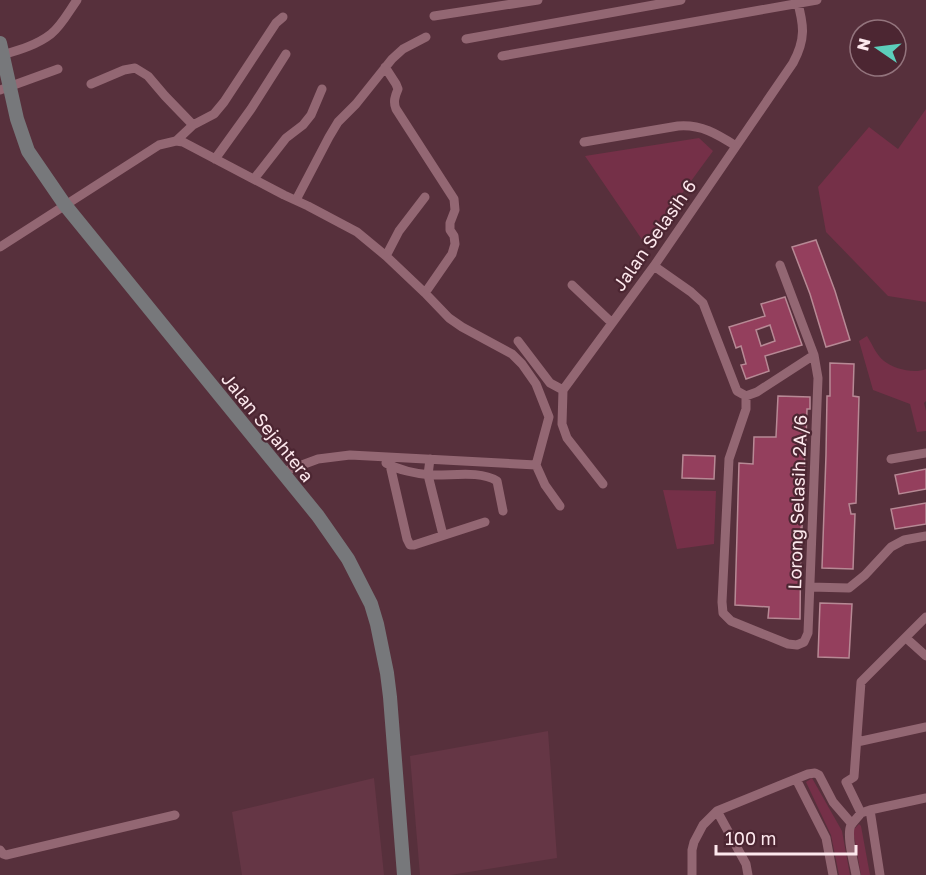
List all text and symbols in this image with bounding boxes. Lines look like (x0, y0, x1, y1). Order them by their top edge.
north arrow (848, 18, 908, 78)
text: N (852, 36, 875, 53)
street label: Jalan Selasih 6 (608, 175, 700, 295)
street label: Jalan Sejahtera (217, 368, 319, 486)
street label: Lorong Selasih 2A/6 (783, 414, 811, 590)
scale bar (716, 818, 856, 856)
text: 100 m (725, 827, 776, 849)

